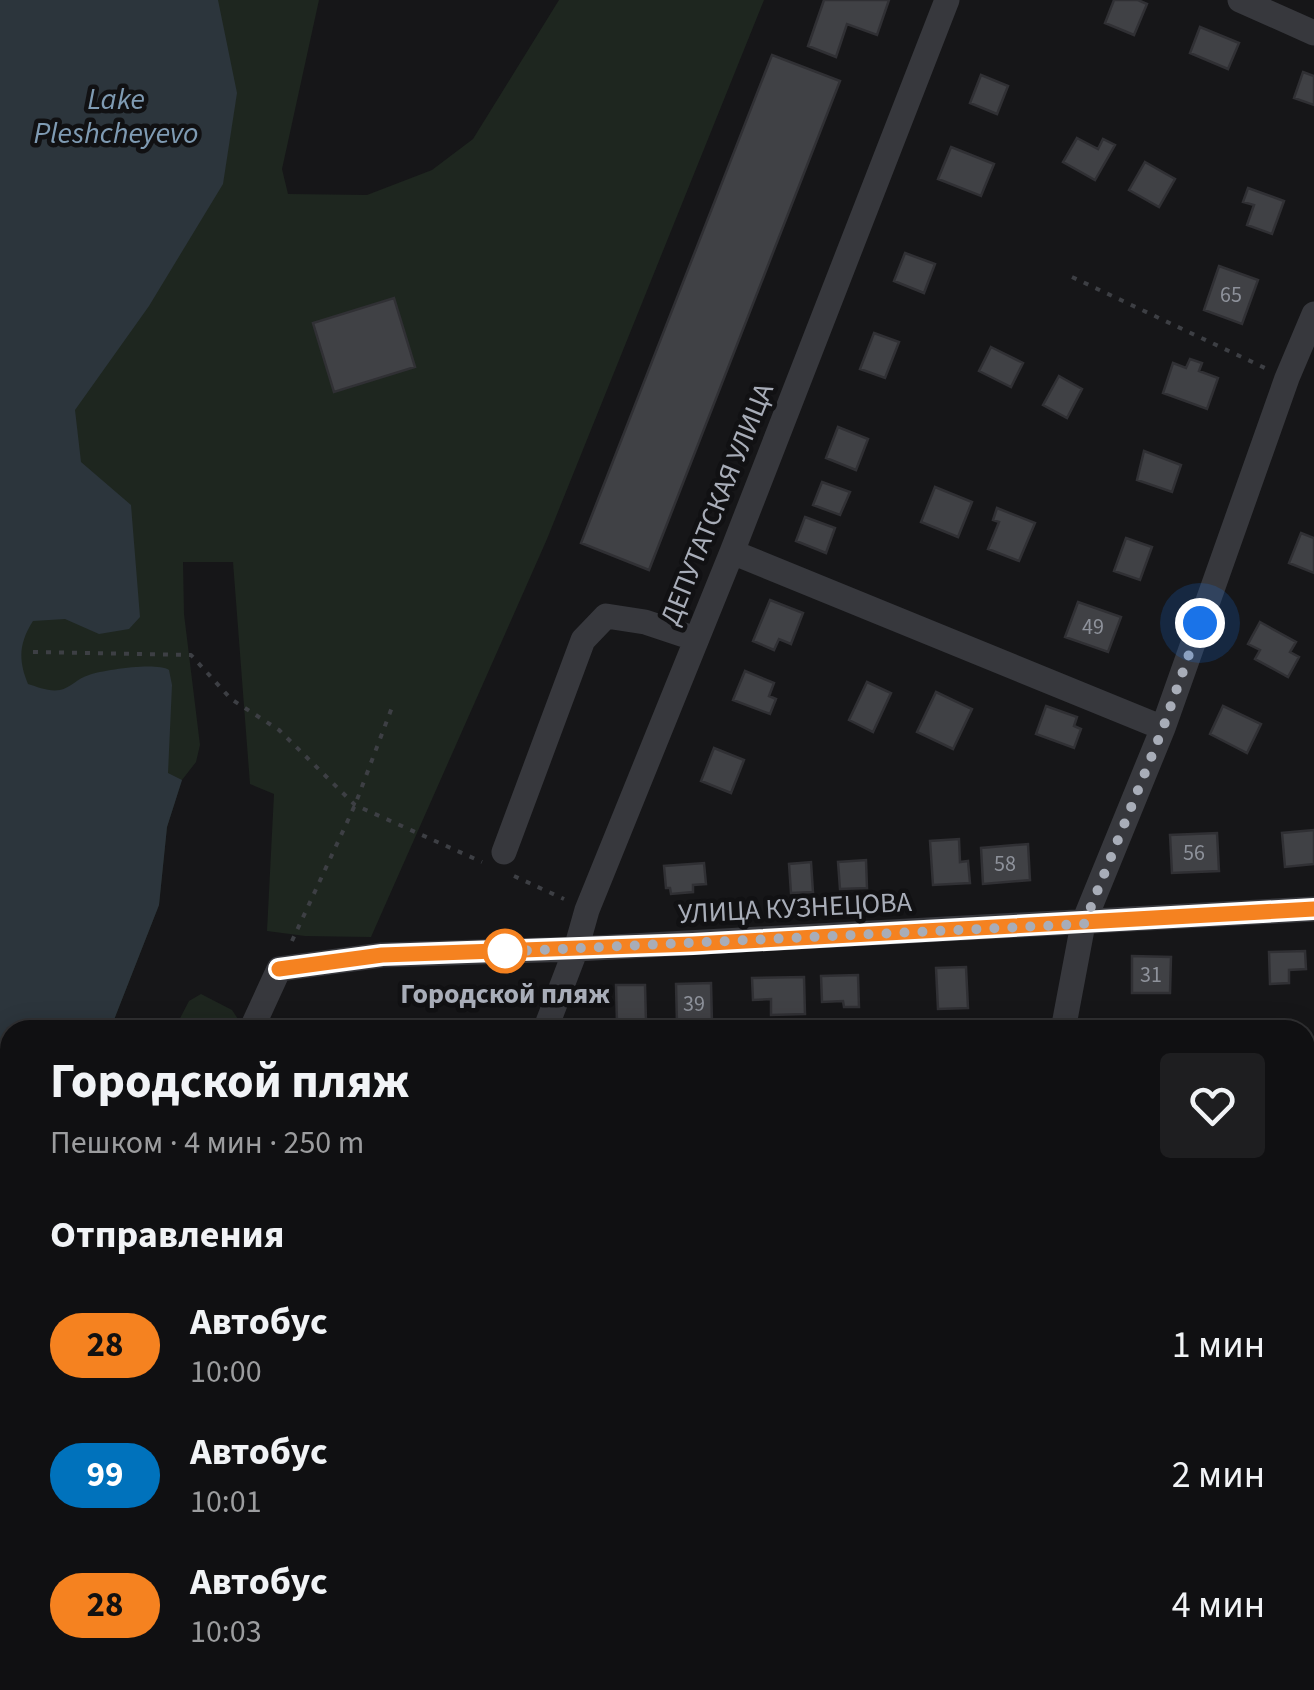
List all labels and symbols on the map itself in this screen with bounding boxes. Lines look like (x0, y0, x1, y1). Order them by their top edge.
water label: Lake Pleshcheyevo (34, 78, 198, 155)
house number: 65 (1220, 279, 1242, 311)
street label: ДЕПУТАТСКАЯ УЛИЦА (650, 376, 784, 631)
your location (1175, 598, 1225, 648)
house number: 49 (1082, 611, 1104, 643)
house number: 56 (1183, 837, 1205, 869)
house number: 58 (994, 848, 1016, 880)
street label: УЛИЦА КУЗНЕЦОВА (677, 882, 914, 934)
marker: Городской пляж (484, 930, 526, 972)
house number: 31 (1140, 959, 1162, 991)
place label: Городской пляж (400, 974, 610, 1014)
house number: 39 (683, 988, 705, 1020)

